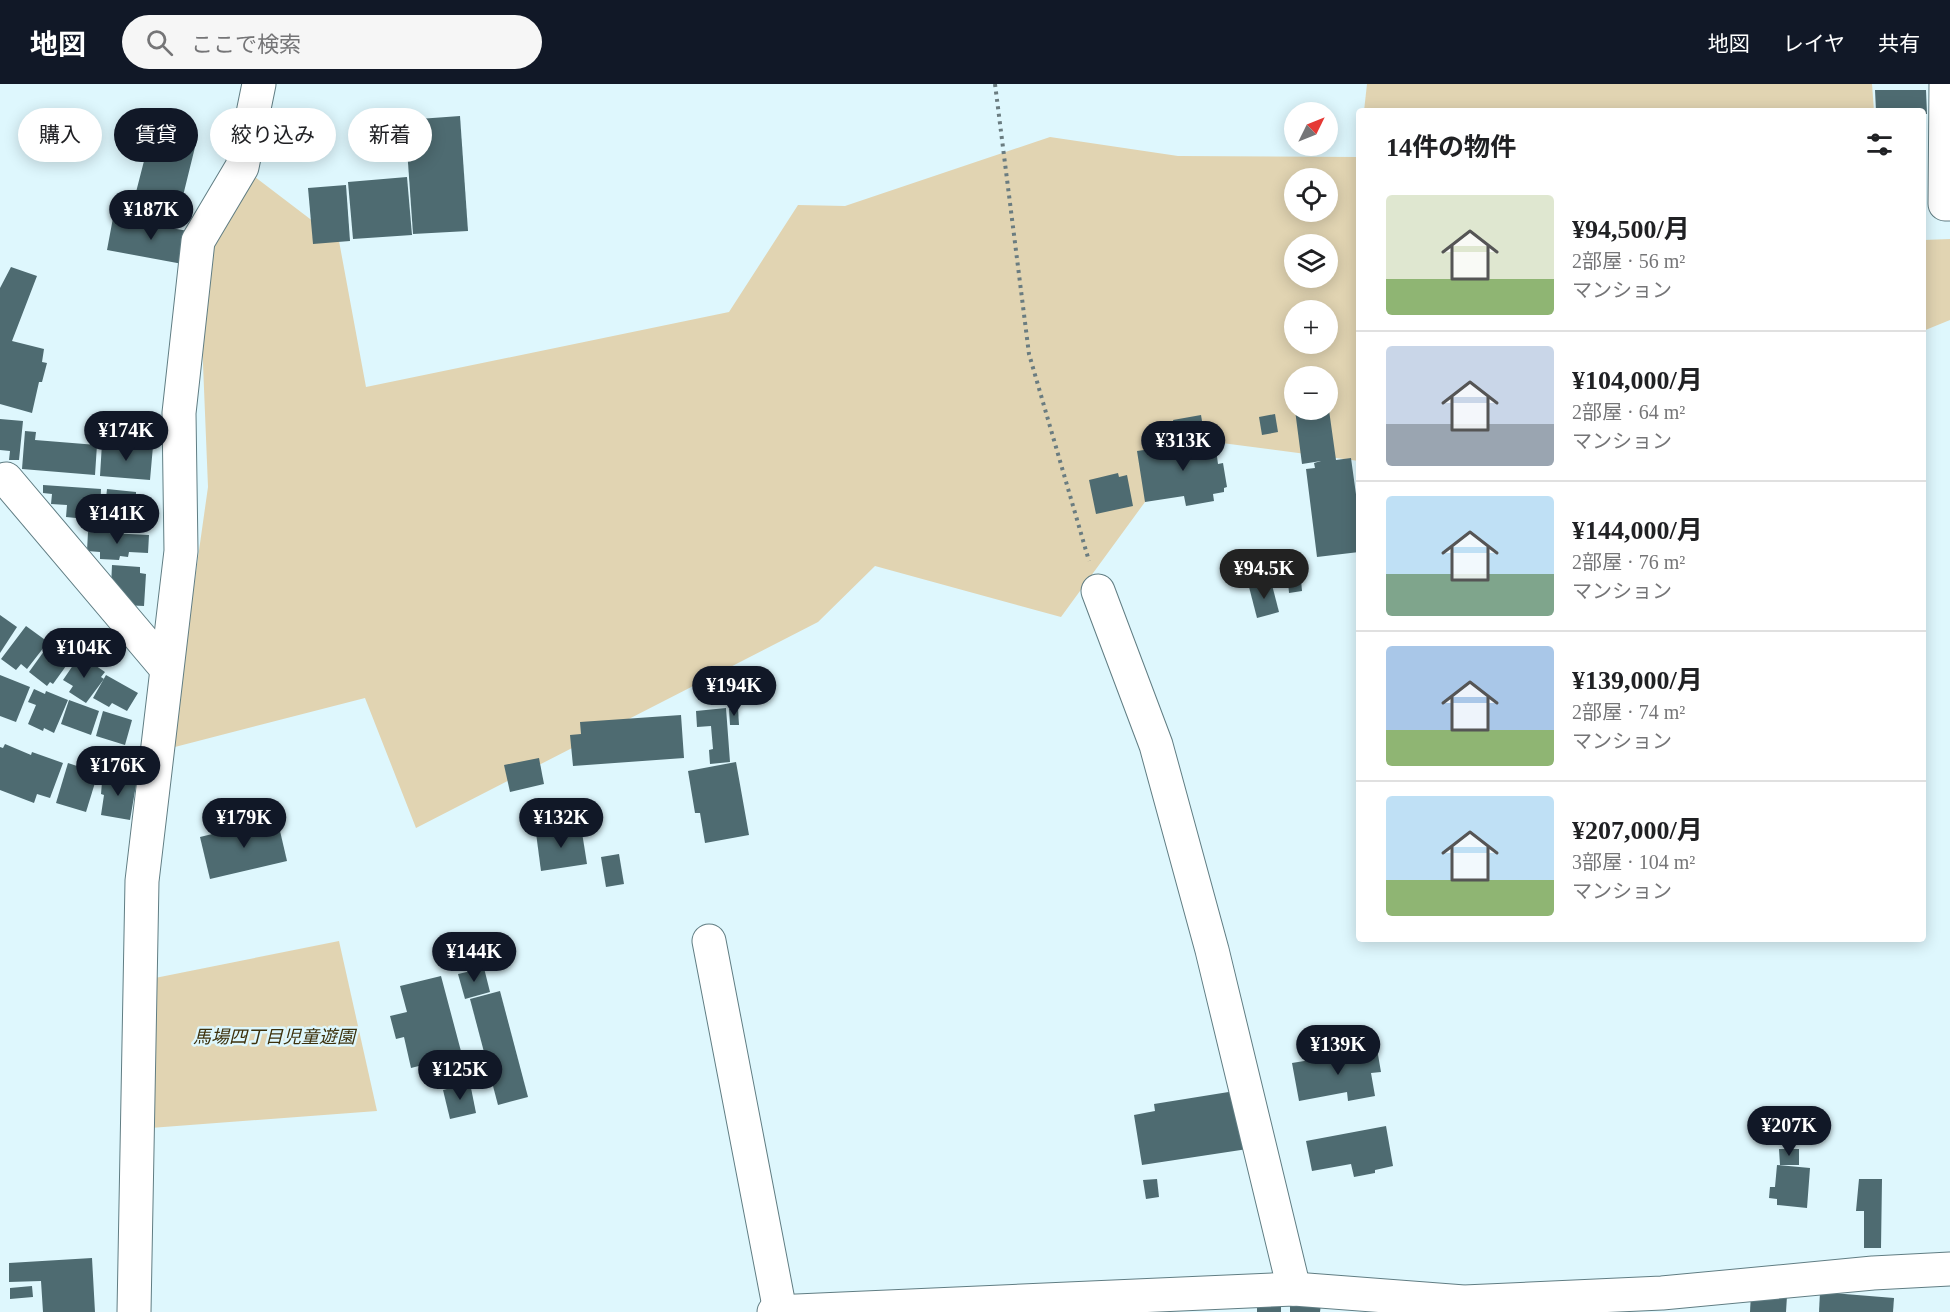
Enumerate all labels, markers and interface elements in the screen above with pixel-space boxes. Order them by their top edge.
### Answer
search box [122,15,542,69]
icon: search [143,26,176,59]
text: 地図 [30,29,86,60]
text: ここで検索 [191,32,301,57]
text: 地図 [1708,32,1750,56]
text: レイヤ [1783,32,1845,56]
text: 共有 [1878,32,1920,56]
north arrow [1284,102,1338,156]
map controls [1284,102,1338,420]
chip: 購入 [18,108,102,162]
chip: 賃貸 [114,108,198,162]
chip: 絞り込み [210,108,336,162]
chip: 新着 [348,108,432,162]
icon: filters [1863,128,1896,161]
text: 14件の物件 [1386,133,1516,162]
button: locate [1284,168,1338,222]
pin: ¥187K [109,190,193,241]
text: ¥187K [123,198,179,220]
text: ¥94,500/月 [1572,215,1690,244]
icon: home [1434,219,1506,291]
button: layers [1284,234,1338,288]
text: 2部屋 · 56 m² [1572,250,1685,272]
text: マンション [1572,279,1672,301]
button: + [1284,300,1338,354]
button: − [1284,366,1338,420]
text: ¥104,000/月 [1572,366,1703,395]
icon: home [1434,370,1506,442]
text: 2部屋 · 64 m² [1572,401,1685,423]
pin: ¥174K [84,411,168,462]
text: ¥174K [98,419,154,441]
pin: ¥313K [1141,421,1225,472]
text: ¥313K [1155,429,1211,451]
text: マンション [1572,430,1672,452]
pin: ¥141K [75,494,159,545]
text: ¥141K [89,502,145,524]
text: ¥144,000/月 [1572,516,1703,545]
icon: home [1434,520,1506,592]
pin: ¥94.5K [1215,549,1313,600]
text: 2部屋 · 76 m² [1572,551,1685,573]
text: ¥94.5K [1234,557,1294,579]
text: マンション [1572,580,1672,602]
pin: ¥104K [42,628,126,679]
text: ¥104K [56,636,112,658]
pin: ¥194K [692,666,776,717]
text: ¥139,000/月 [1572,666,1703,695]
icon: home [1434,670,1506,742]
text: ¥194K [706,674,762,696]
text: 2部屋 · 74 m² [1572,701,1685,723]
text: マンション [1572,730,1672,752]
pin: ¥176K [76,746,160,797]
text: ¥176K [90,754,146,776]
pin: ¥179K [202,798,286,849]
pin: ¥132K [519,798,603,849]
text: ¥179K [216,806,272,828]
text: ¥132K [533,806,589,828]
text: ¥207,000/月 [1572,816,1703,845]
icon: home [1434,820,1506,892]
text: 3部屋 · 104 m² [1572,851,1695,873]
text: マンション [1572,880,1672,902]
pin: ¥144K [432,932,516,983]
text: ¥144K [446,940,502,962]
pin: ¥139K [1296,1025,1380,1076]
park label: 馬場四丁目児童遊園 [193,1027,358,1047]
text: ¥139K [1310,1033,1366,1055]
pin: ¥125K [418,1050,502,1101]
text: ¥125K [432,1058,488,1080]
pin: ¥207K [1747,1106,1831,1157]
text: ¥207K [1761,1114,1817,1136]

